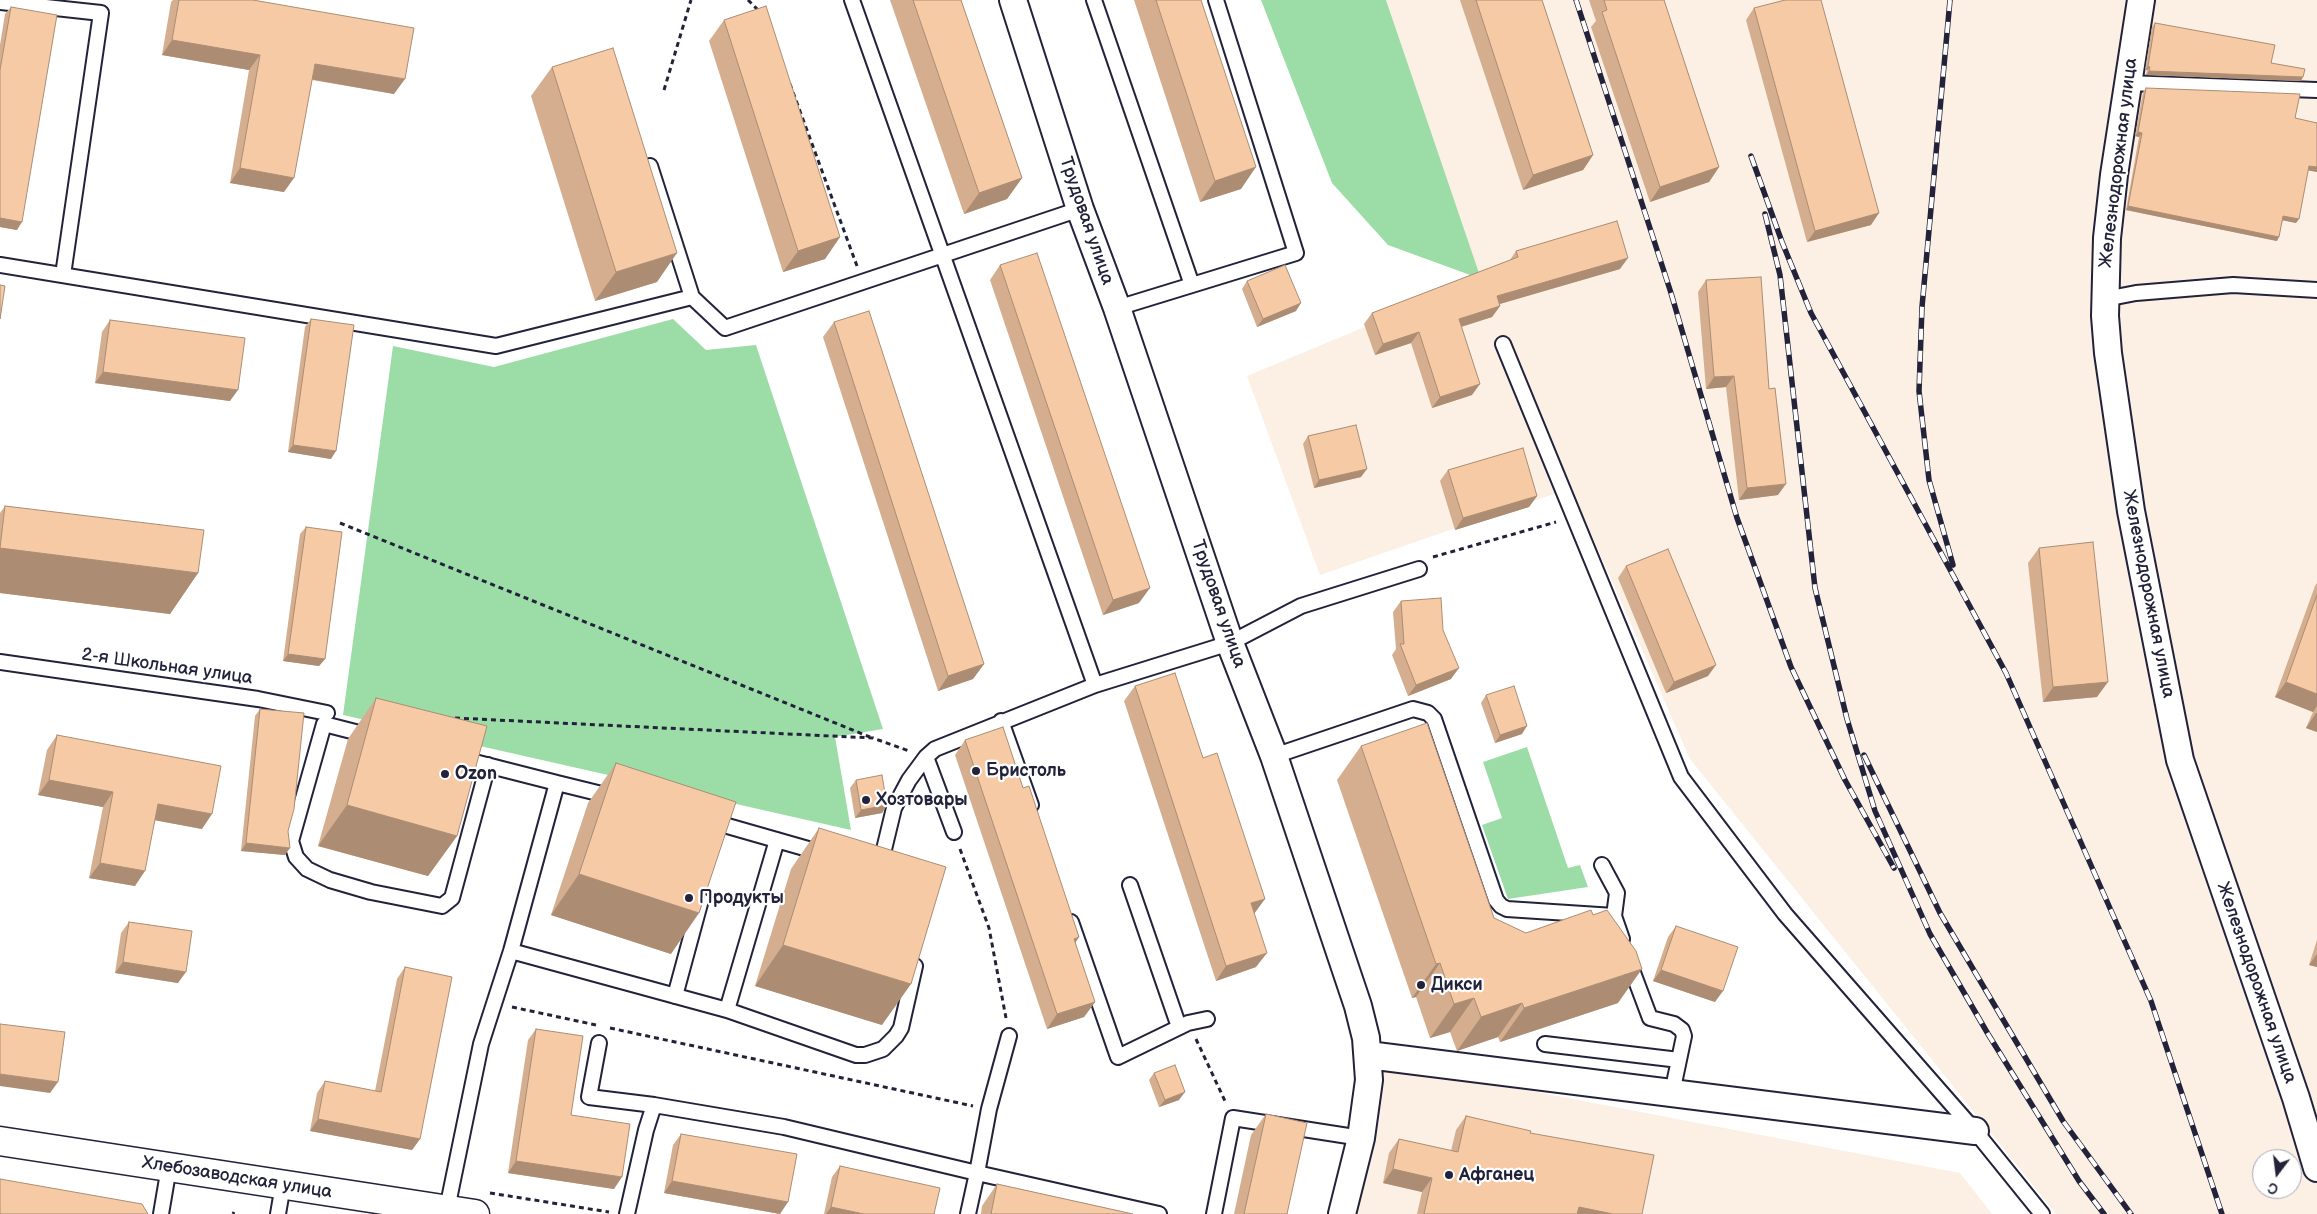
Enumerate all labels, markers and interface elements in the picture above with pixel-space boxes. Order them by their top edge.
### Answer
street label: Железнодорожная улица [2095,57,2143,269]
street label: Трудовая улица [1054,154,1118,288]
street label: Железнодорожная улица [2117,488,2179,700]
street label: Трудовая улица [1186,537,1250,671]
street label: 2-я Школьная улица [80,644,254,690]
place label: Бристоль [986,760,1066,782]
place label: Ozon [455,763,497,785]
marker: Бристоль [970,765,982,777]
marker: Ozon [439,768,451,780]
place label: Хозтовары [876,789,968,811]
marker: Хозтовары [860,794,872,806]
street label: Железнодорожная улица [2211,880,2301,1086]
place label: Продукты [699,887,784,909]
marker: Продукты [683,892,695,904]
place label: Дикси [1431,974,1483,996]
marker: Дикси [1415,979,1427,991]
north arrow [2252,1149,2302,1199]
street label: Хлебозаводская улица [140,1152,334,1204]
place label: Афганец [1459,1164,1534,1186]
marker: Афганец [1443,1169,1455,1181]
text: С [2266,1179,2280,1197]

